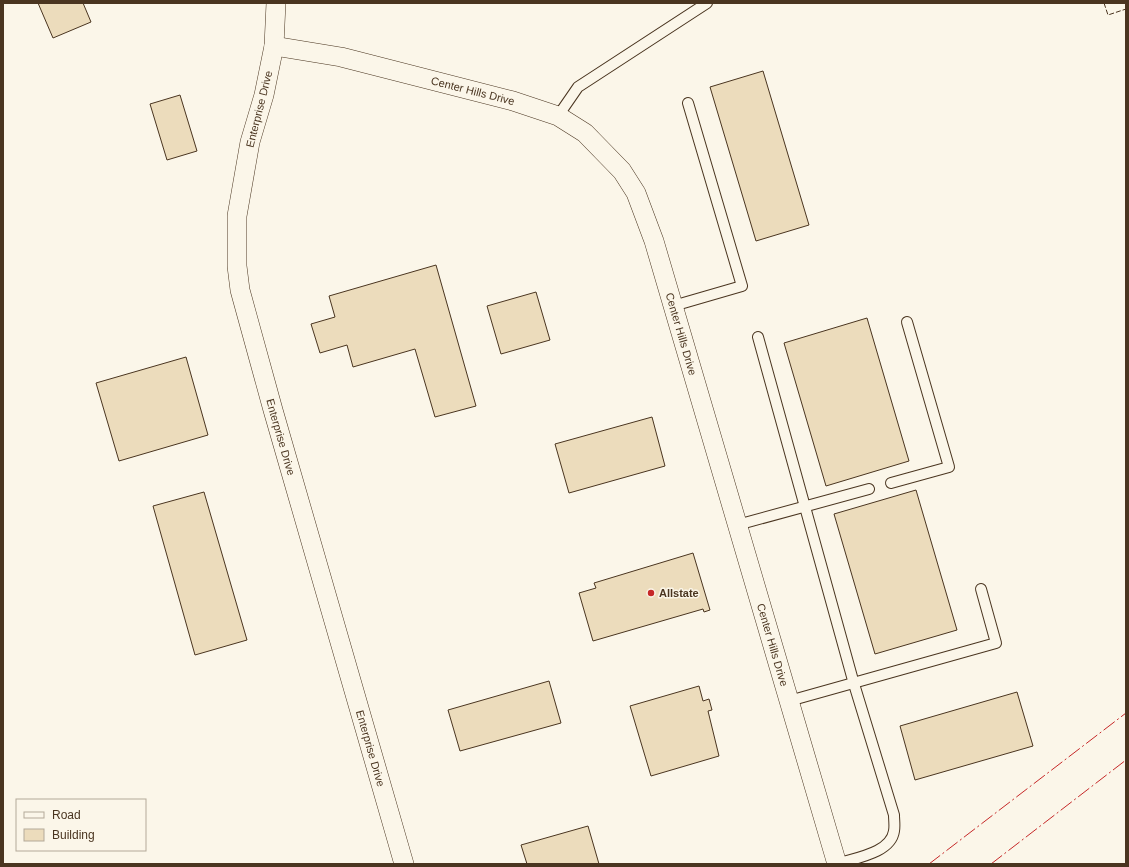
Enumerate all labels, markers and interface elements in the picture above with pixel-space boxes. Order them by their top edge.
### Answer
street label: Enterprise Drive [244,69,274,149]
street label: Center Hills Drive [430,74,516,107]
street label: Center Hills Drive [663,291,699,377]
street label: Enterprise Drive [264,397,298,477]
place label: Allstate [659,587,699,599]
marker: Allstate [646,588,656,598]
street label: Center Hills Drive [755,602,790,688]
street label: Enterprise Drive [354,709,387,788]
legend [16,799,146,851]
text: Road [52,808,81,822]
text: Building [52,828,95,842]

